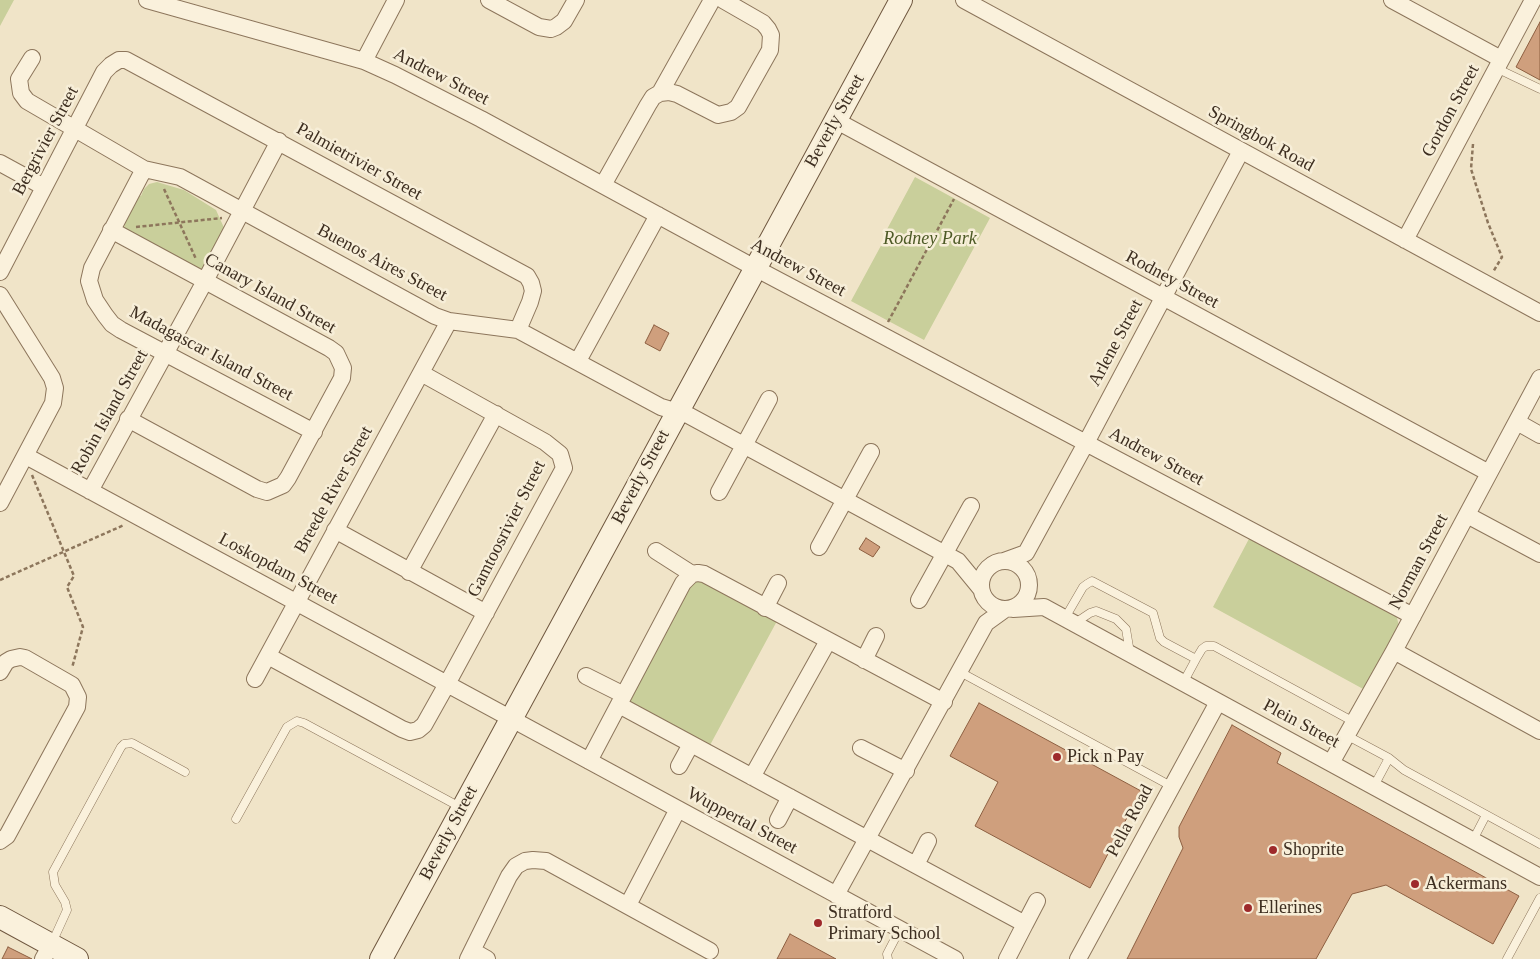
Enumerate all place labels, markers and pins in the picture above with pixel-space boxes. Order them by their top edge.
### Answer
place label: Pick n Pay [1067,746,1144,768]
marker: Pick n Pay [1051,751,1063,763]
place label: Shoprite [1283,839,1344,861]
marker: Shoprite [1267,844,1279,856]
place label: Ackermans [1425,873,1507,895]
marker: Ackermans [1409,878,1421,890]
place label: Ellerines [1258,897,1322,919]
place label: Stratford Primary School [828,902,940,944]
marker: Ellerines [1242,902,1254,914]
marker: Stratford Primary School [812,917,824,929]

